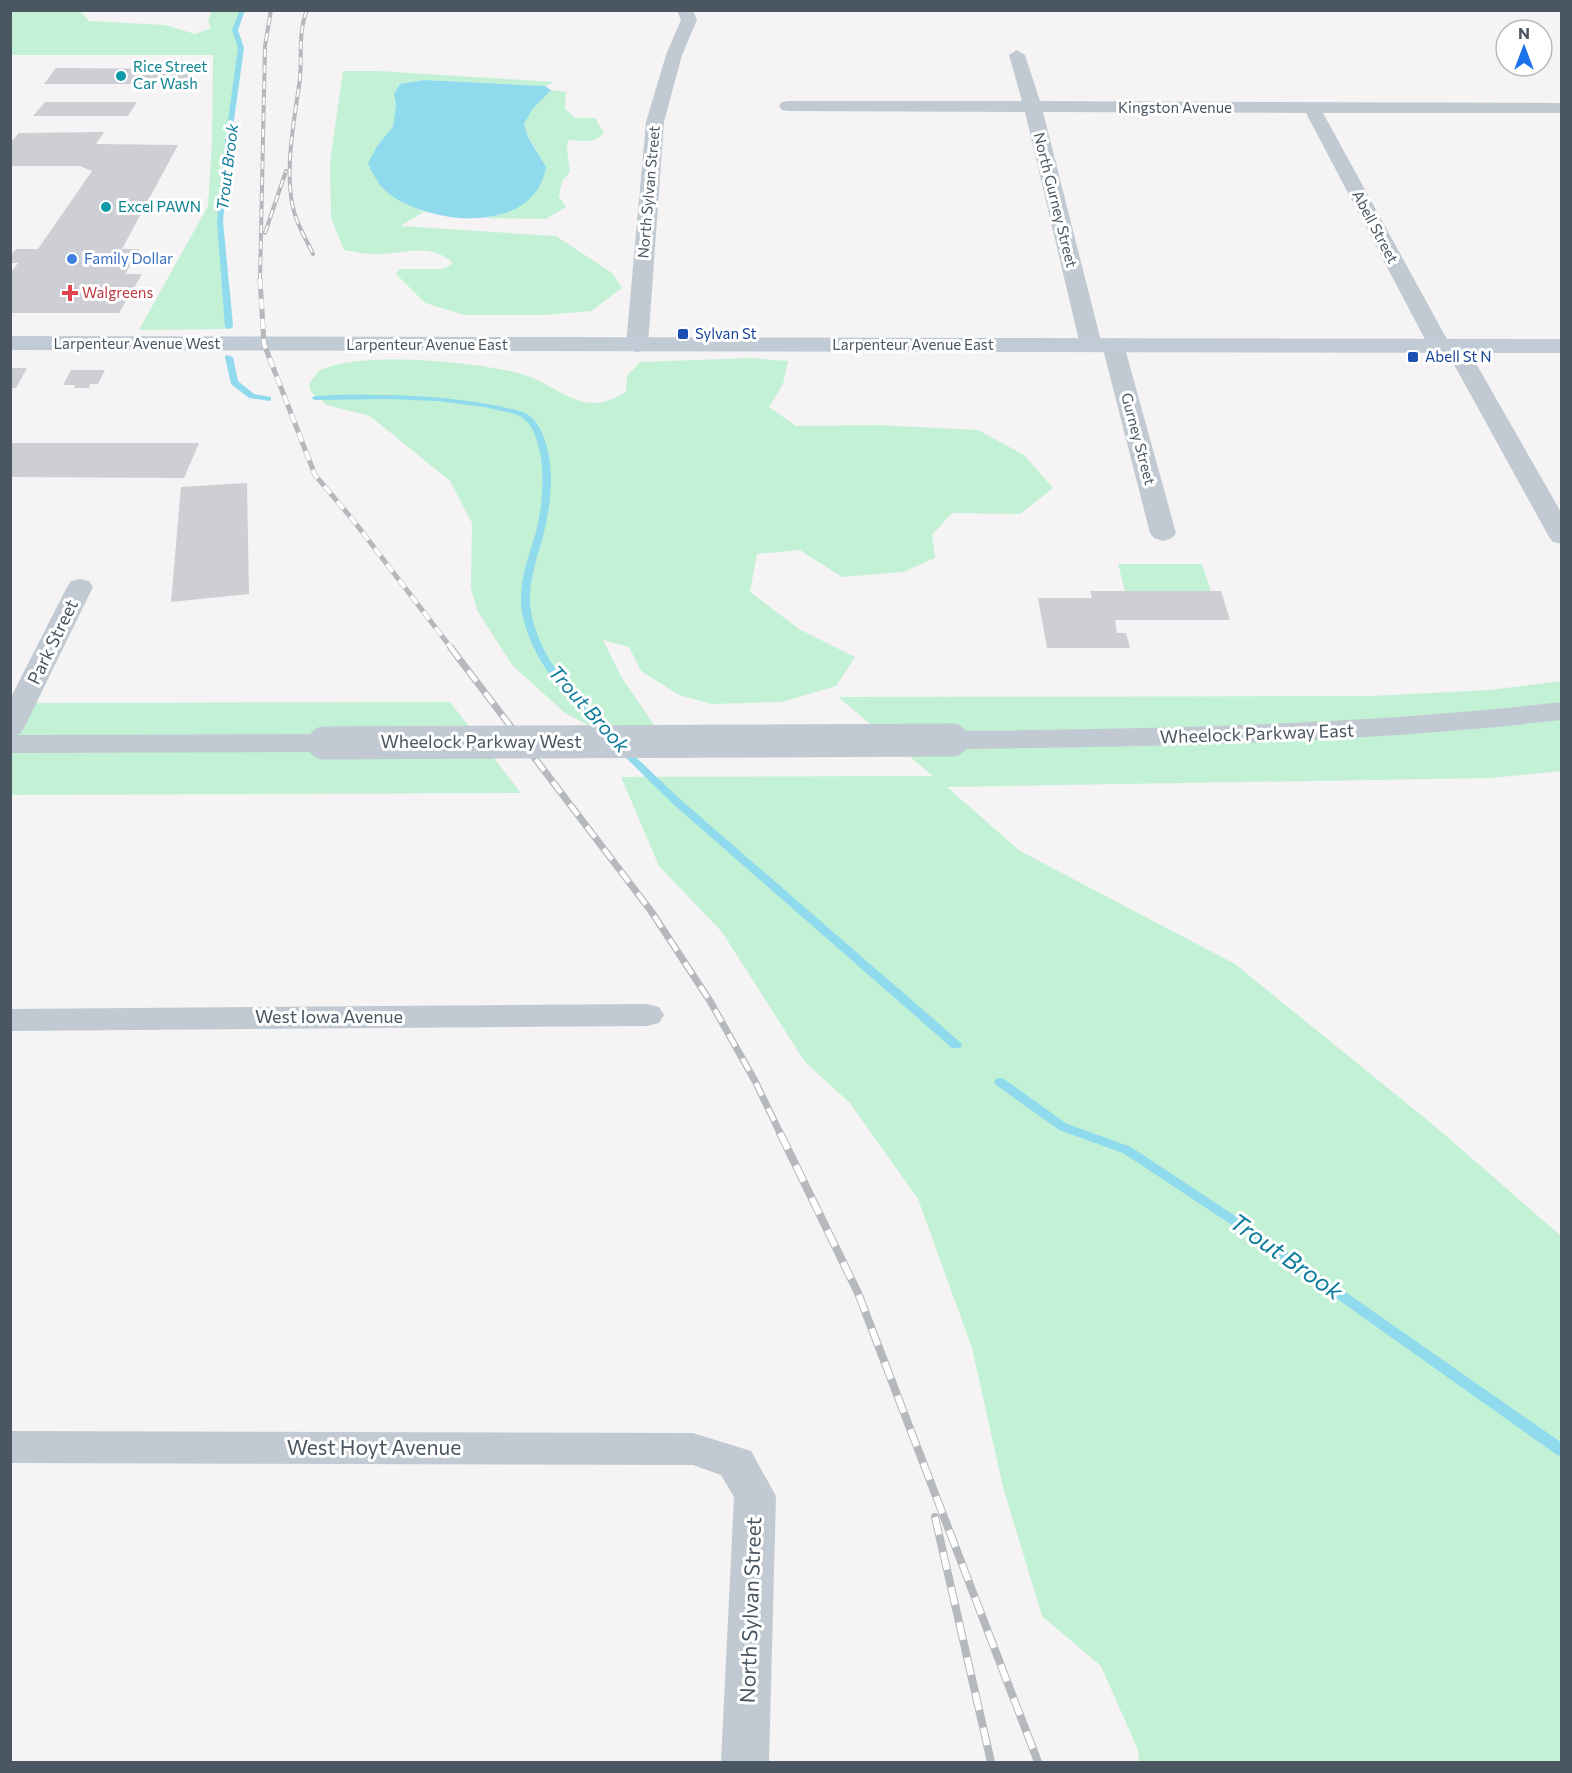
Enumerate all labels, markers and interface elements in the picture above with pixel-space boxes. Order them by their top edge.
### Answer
north arrow [1494,18,1554,78]
text: N [1518,23,1530,42]
place label: Rice Street Car Wash [133,57,208,92]
marker: Rice Street Car Wash [114,69,128,83]
street label: Kingston Avenue [1118,98,1232,116]
water label: Trout Brook [212,122,241,211]
street label: North Sylvan Street [633,125,663,259]
street label: North Gurney Street [1030,130,1081,269]
street label: Abell Street [1349,187,1403,266]
place label: Excel PAWN [118,197,201,215]
marker: Excel PAWN [99,200,113,214]
place label: Family Dollar [84,249,173,267]
marker: Family Dollar [65,252,79,266]
place label: Walgreens [82,283,153,301]
marker: Walgreens [63,286,77,300]
place label: Sylvan St [695,324,757,342]
marker: Sylvan St [676,327,690,341]
street label: Larpenteur Avenue West [54,334,220,352]
street label: Larpenteur Avenue East [346,335,508,353]
street label: Larpenteur Avenue East [832,335,994,353]
place label: Abell St N [1425,347,1492,365]
marker: Abell St N [1406,350,1420,364]
street label: Gurney Street [1118,391,1160,487]
street label: Park Street [22,595,82,688]
water label: Trout Brook [544,660,636,758]
street label: Wheelock Parkway East [1159,719,1355,747]
street label: Wheelock Parkway West [380,730,582,752]
street label: West Iowa Avenue [255,1005,403,1027]
water label: Trout Brook [1225,1206,1350,1306]
street label: West Hoyt Avenue [287,1434,461,1459]
street label: North Sylvan Street [734,1516,765,1704]

